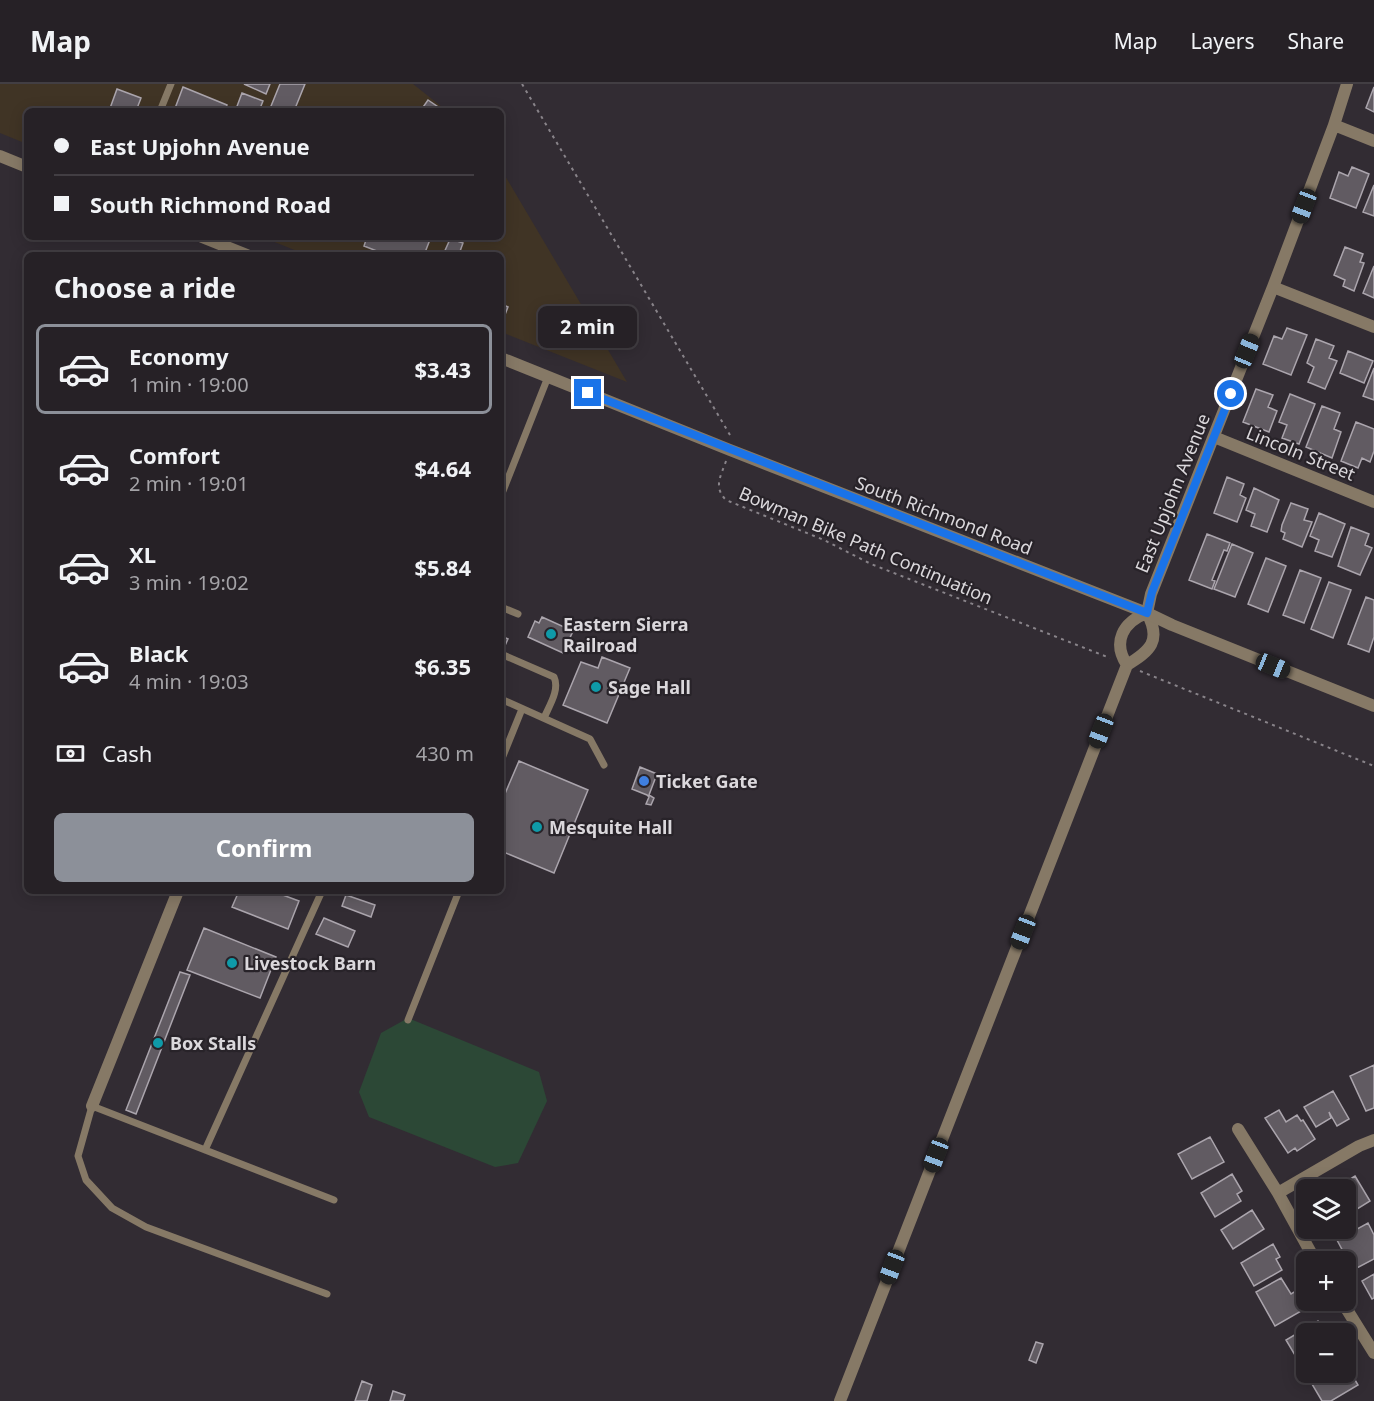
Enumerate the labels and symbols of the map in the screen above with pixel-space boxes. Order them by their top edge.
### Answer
car [1289,186,1319,226]
callout: 2 min [538,306,638,348]
car [1232,331,1262,371]
route end [574,379,601,406]
route start [1217,380,1244,407]
street label: East Upjohn Avenue [1129,410,1215,576]
street label: Lincoln Street [1243,420,1359,486]
street label: South Richmond Road [852,470,1036,560]
street label: Bowman Bike Path Continuation [736,481,996,609]
place label: Eastern Sierra Railroad [563,612,688,657]
marker: Eastern Sierra Railroad [544,627,558,641]
car [1253,651,1293,681]
place label: Sage Hall [608,675,691,699]
marker: Sage Hall [589,680,603,694]
car [1086,711,1116,751]
place label: Ticket Gate [656,769,758,793]
marker: Ticket Gate [637,774,651,788]
place label: Mesquite Hall [549,815,673,839]
marker: Mesquite Hall [530,820,544,834]
car [1008,912,1038,952]
place label: Livestock Barn [244,951,376,975]
marker: Livestock Barn [225,956,239,970]
place label: Box Stalls [170,1031,256,1055]
marker: Box Stalls [151,1036,165,1050]
car [921,1135,951,1175]
car [877,1247,907,1287]

